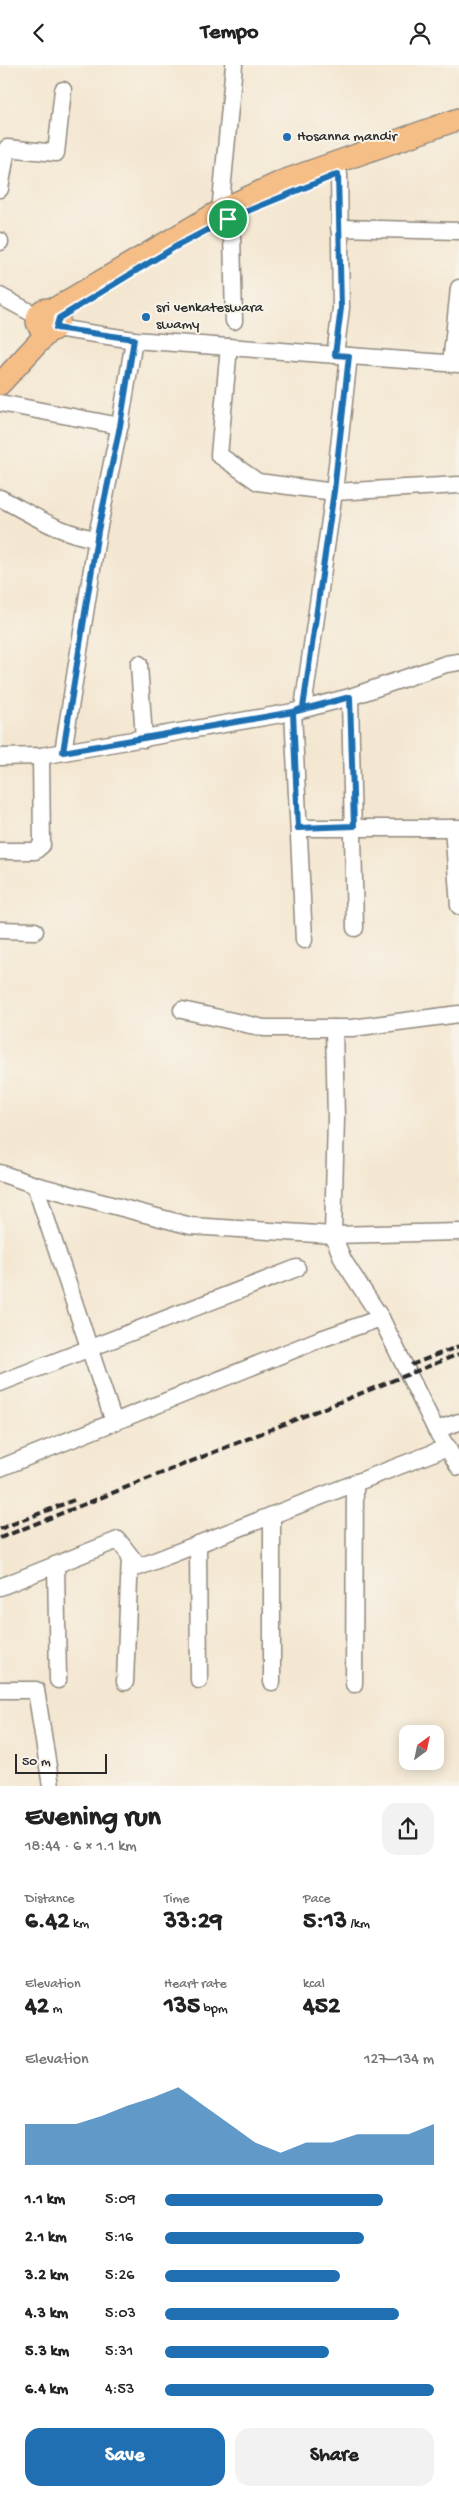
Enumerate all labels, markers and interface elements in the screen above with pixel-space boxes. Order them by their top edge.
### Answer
icon: back [25,19,53,47]
icon: person [406,19,434,47]
text: Tempo [201,20,258,46]
place label: Hosanna mandir [297,128,398,146]
marker: Hosanna mandir [281,131,293,143]
pin [207,198,249,240]
icon: arrive [214,205,242,233]
place label: sri venkateswara swamy [156,299,264,334]
marker: sri venkateswara swamy [140,311,152,323]
north arrow [399,1725,444,1770]
map controls [399,1725,444,1770]
scale bar [15,1751,108,1774]
text: 50 m [22,1754,51,1771]
text: Evening run [25,1802,161,1835]
button: share [382,1803,434,1855]
text: 18:44 · 6 × 1.1 km [25,1838,137,1857]
text: Distance [25,1891,74,1908]
text: Time [164,1891,190,1908]
text: Pace [303,1891,330,1908]
text: 6.42 [25,1908,70,1937]
text: 33:29 [164,1908,223,1937]
text: 5:13 [303,1908,347,1937]
text: km [70,1916,89,1933]
text: /km [347,1916,370,1933]
text: Elevation [25,1976,81,1993]
text: Heart rate [164,1976,227,1993]
text: kcal [303,1976,325,1993]
text: 42 [25,1993,49,2022]
text: 135 [164,1993,200,2022]
text: 452 [303,1993,340,2022]
text: m [49,2001,62,2018]
text: bpm [200,2001,228,2018]
text: Elevation [25,2051,89,2070]
text: 127–134 m [364,2051,434,2070]
text: 1.1 km [25,2191,65,2210]
text: 5:09 [105,2191,136,2210]
text: 2.1 km [25,2229,67,2248]
text: 5:16 [105,2229,133,2248]
text: 3.2 km [25,2267,68,2286]
text: 5:26 [105,2267,134,2286]
text: 4.3 km [25,2305,68,2324]
text: 5:03 [105,2305,136,2324]
text: 5.3 km [25,2343,69,2362]
text: 5:31 [105,2343,133,2362]
text: 6.4 km [25,2381,68,2400]
text: 4:53 [105,2381,134,2400]
button: Save [25,2428,225,2486]
button: Share [235,2428,434,2486]

